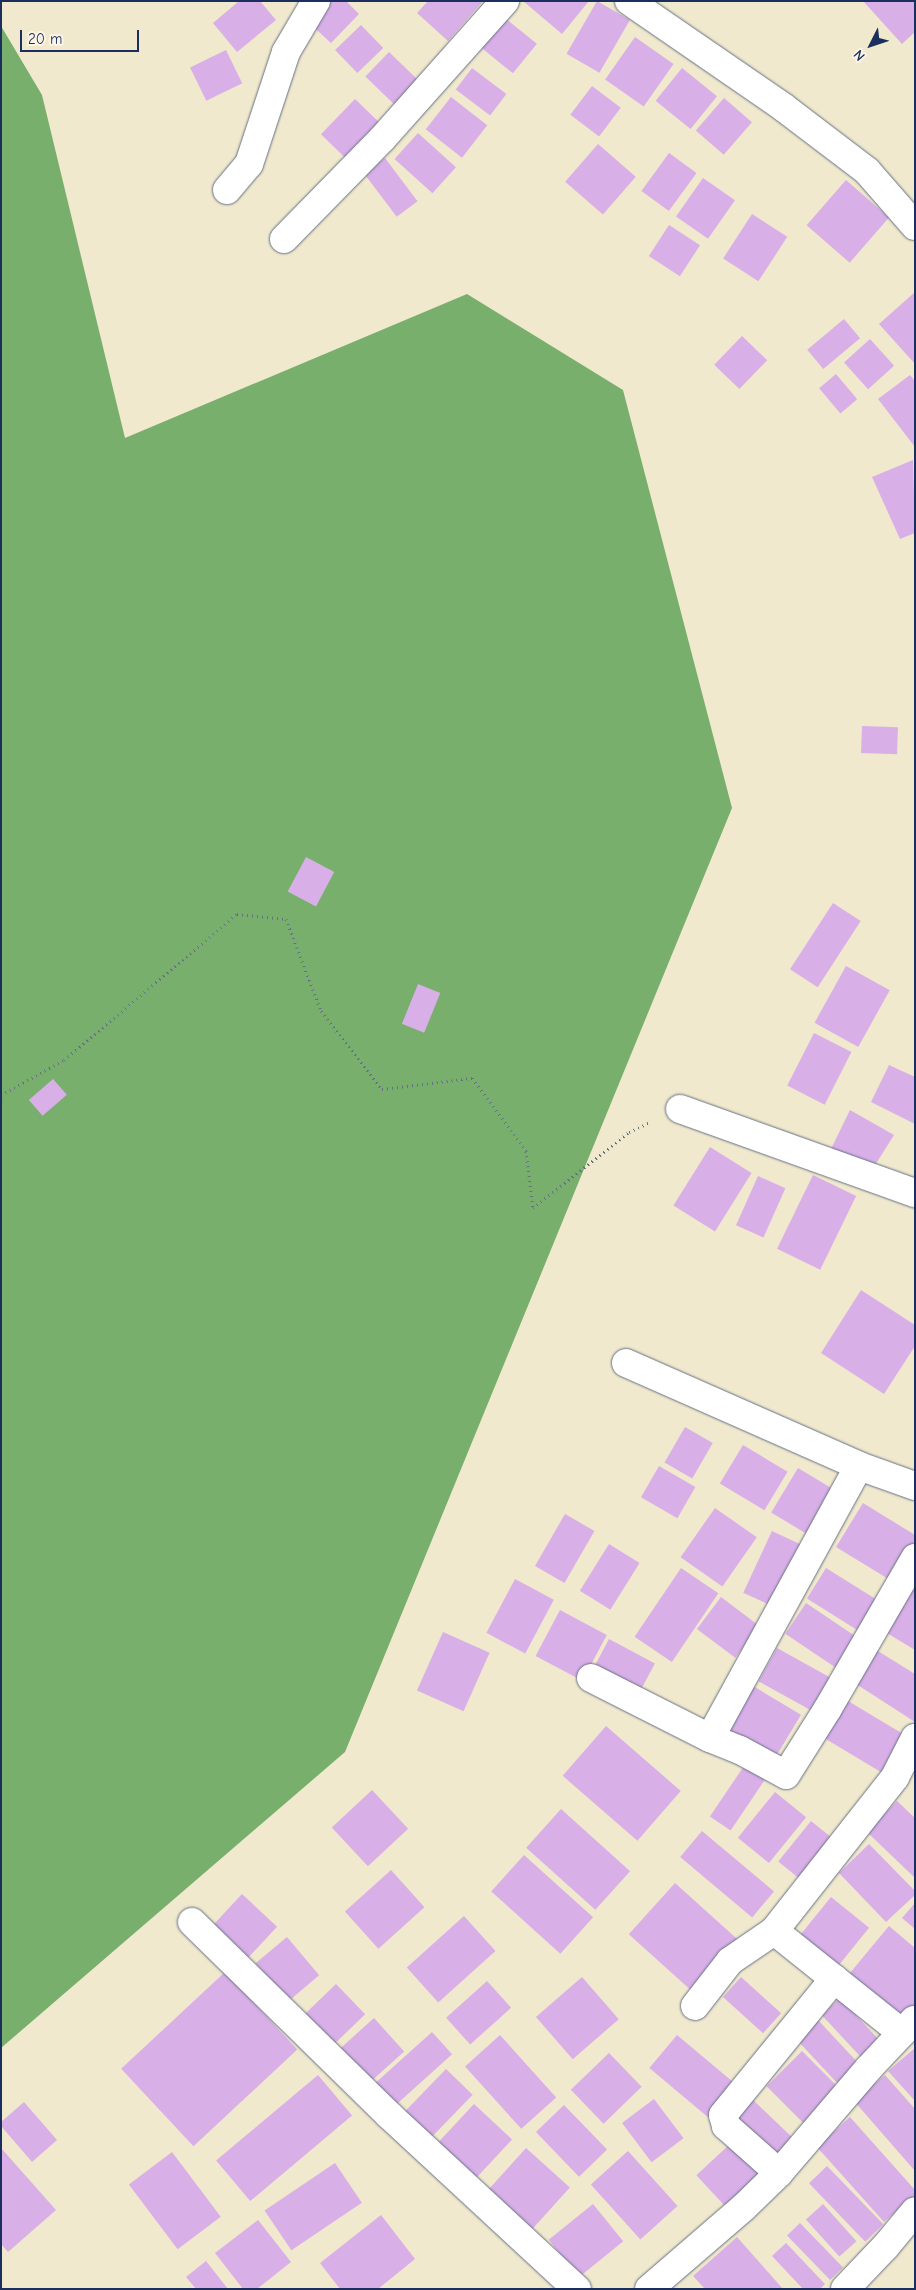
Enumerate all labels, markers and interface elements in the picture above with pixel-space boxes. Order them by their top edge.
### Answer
scale bar [22,20,141,52]
north arrow [846,20,896,70]
text: 20 m [28,30,62,48]
text: N [850,46,869,64]

